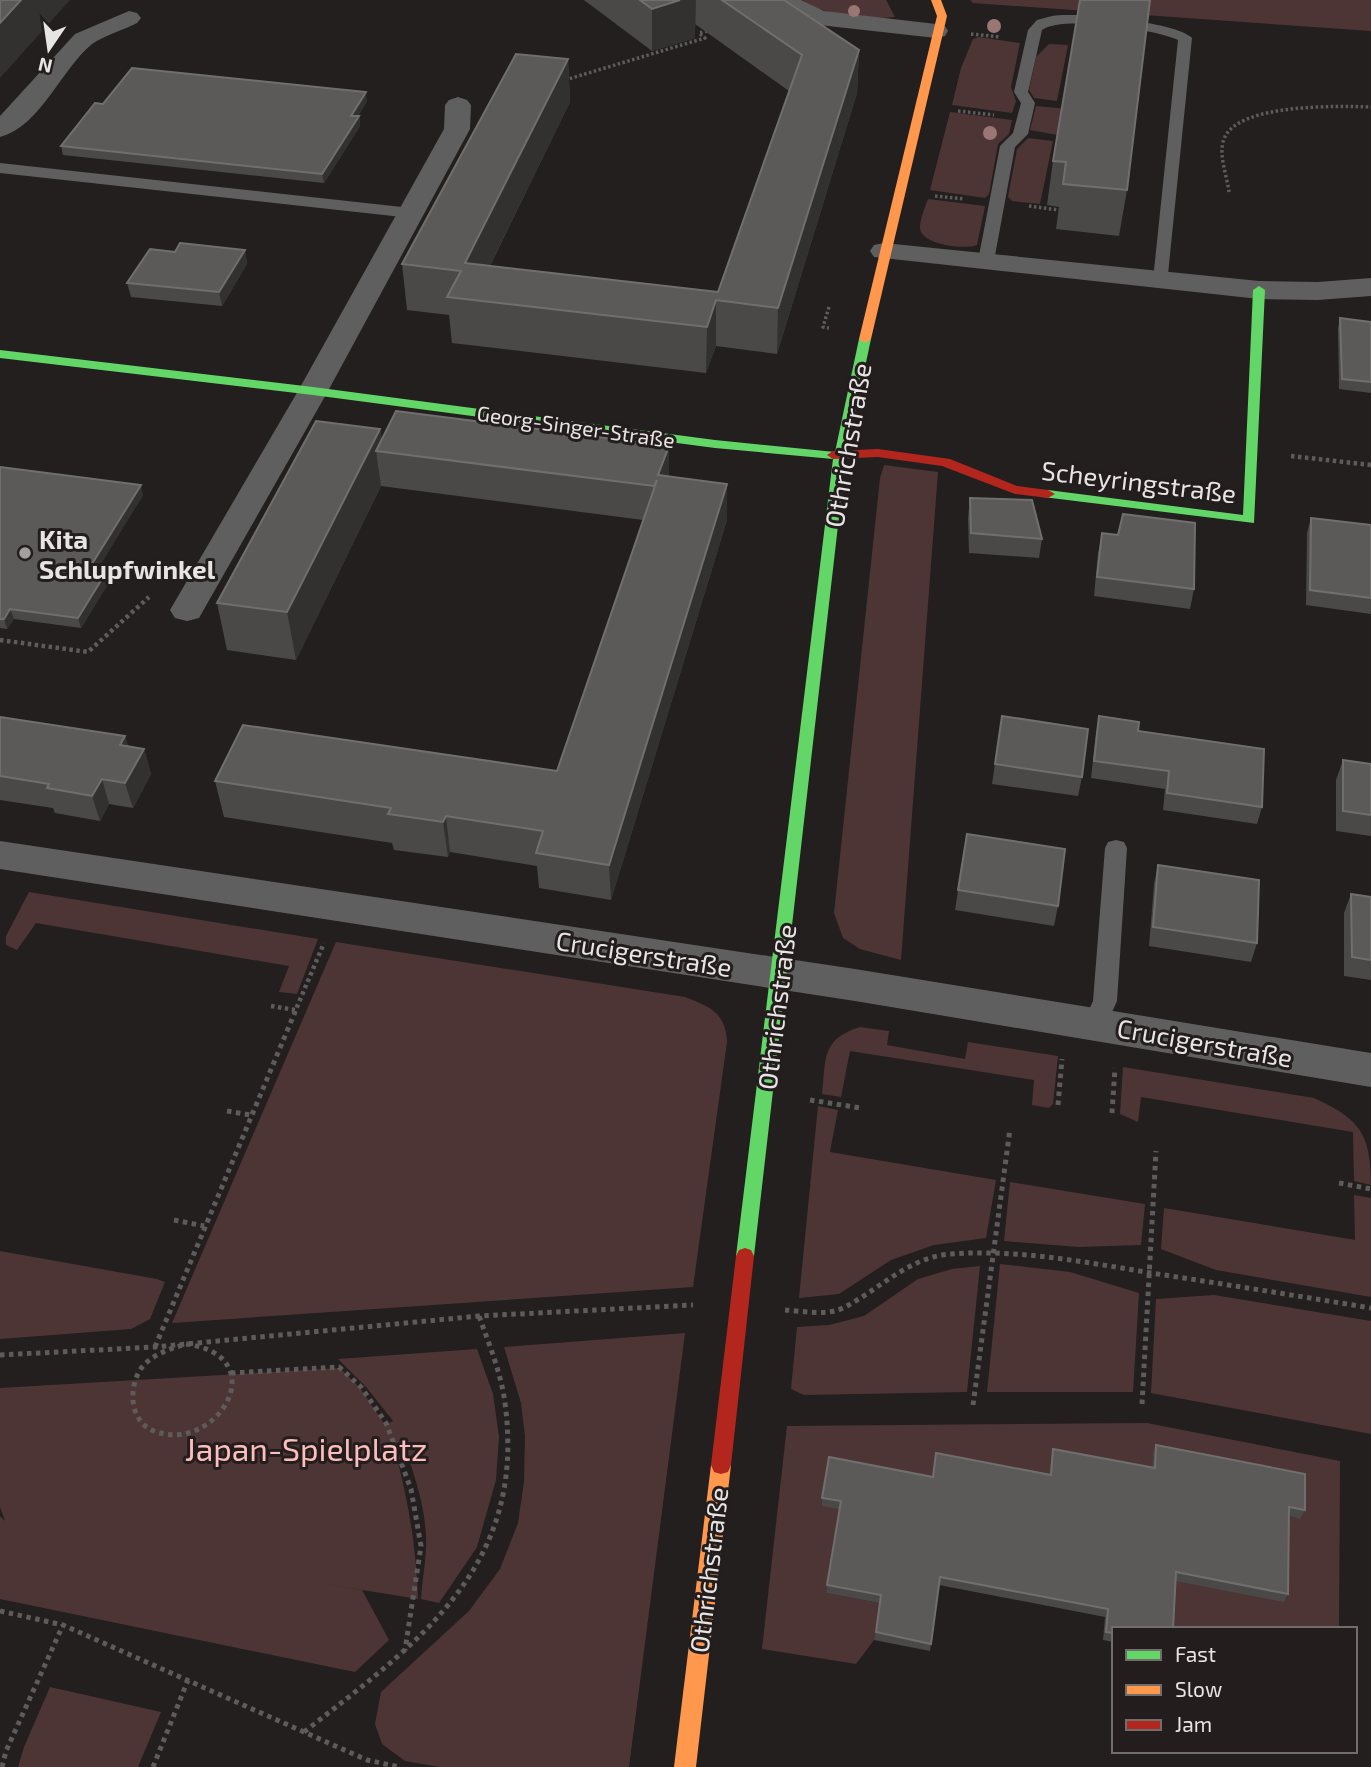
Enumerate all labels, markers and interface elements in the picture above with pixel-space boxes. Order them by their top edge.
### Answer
north arrow [14,14,84,84]
text: N [36,53,54,79]
street label: Othrichstraße [817,360,877,530]
street label: Georg-Singer-Straße [476,400,676,452]
street label: Scheyringstraße [1040,454,1238,508]
place label: Kita Schlupfwinkel [39,523,216,584]
marker: Kita Schlupfwinkel [17,545,33,561]
street label: Othrichstraße [750,923,802,1091]
street label: Crucigerstraße [554,924,734,982]
street label: Crucigerstraße [1115,1011,1295,1073]
park label: Japan-Spielplatz [185,1429,427,1467]
street label: Othrichstraße [682,1486,734,1654]
legend [1112,1627,1357,1753]
text: Fast [1175,1641,1216,1666]
text: Slow [1175,1676,1222,1701]
text: Jam [1175,1711,1212,1736]

